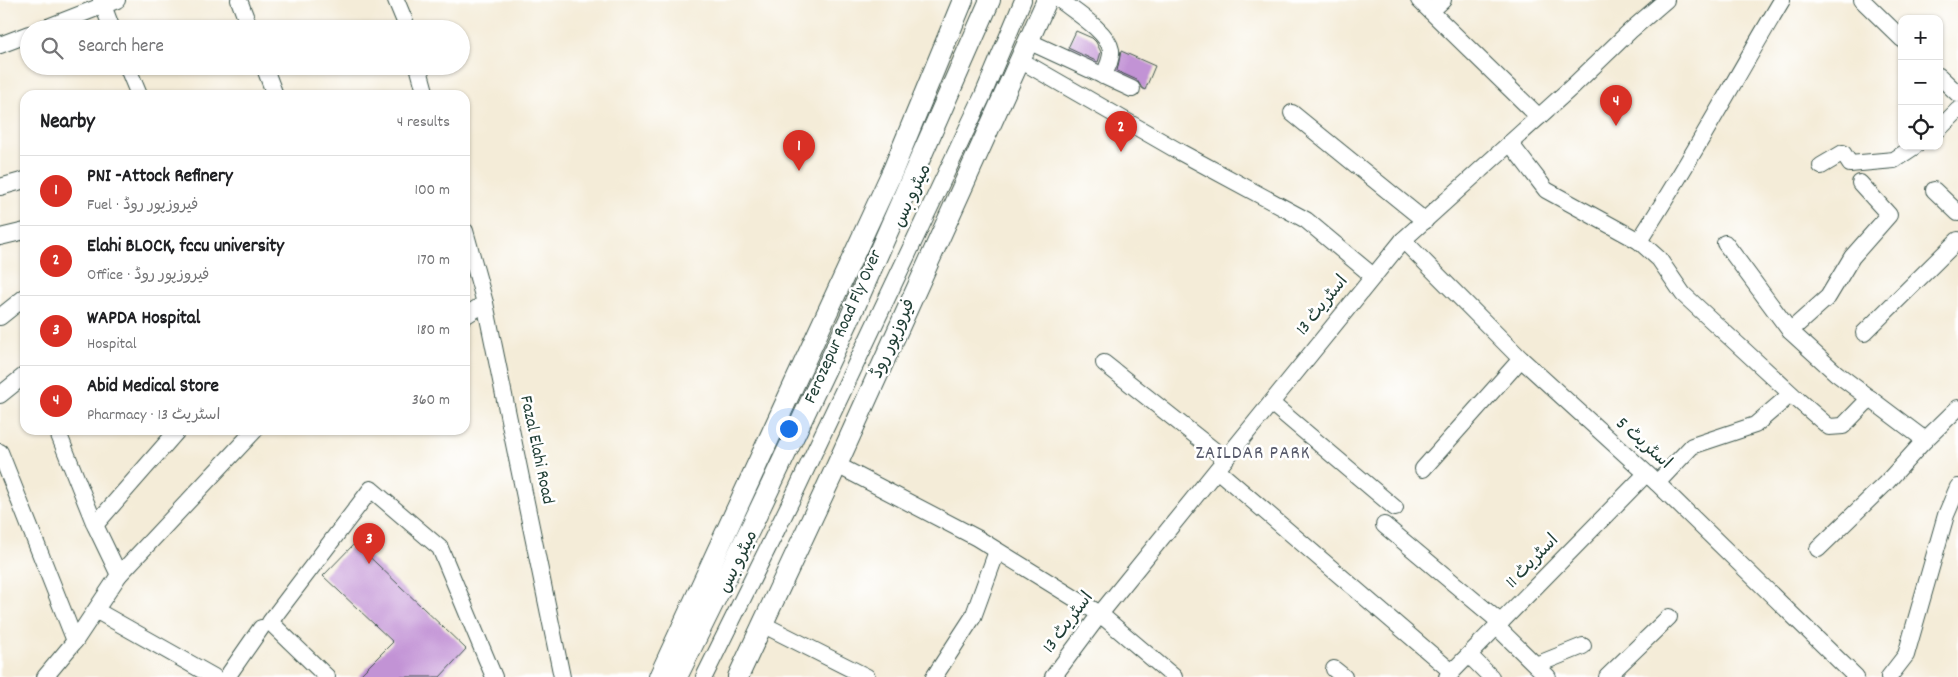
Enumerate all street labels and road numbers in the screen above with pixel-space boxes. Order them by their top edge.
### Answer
street label: میٹرو بس [887,160,939,232]
street label: Ferozepur Road Fly Over [799,246,889,408]
street label: اسٹریٹ 13 [1291,271,1355,341]
street label: فیروزپور روڈ [865,295,923,383]
street label: Fazal Elahi Road [512,393,560,507]
street label: اسٹریٹ 5 [1610,412,1676,476]
street label: میٹرو بس [713,526,765,598]
street label: اسٹریٹ 11 [1501,529,1565,595]
street label: اسٹریٹ 13 [1038,587,1100,659]

